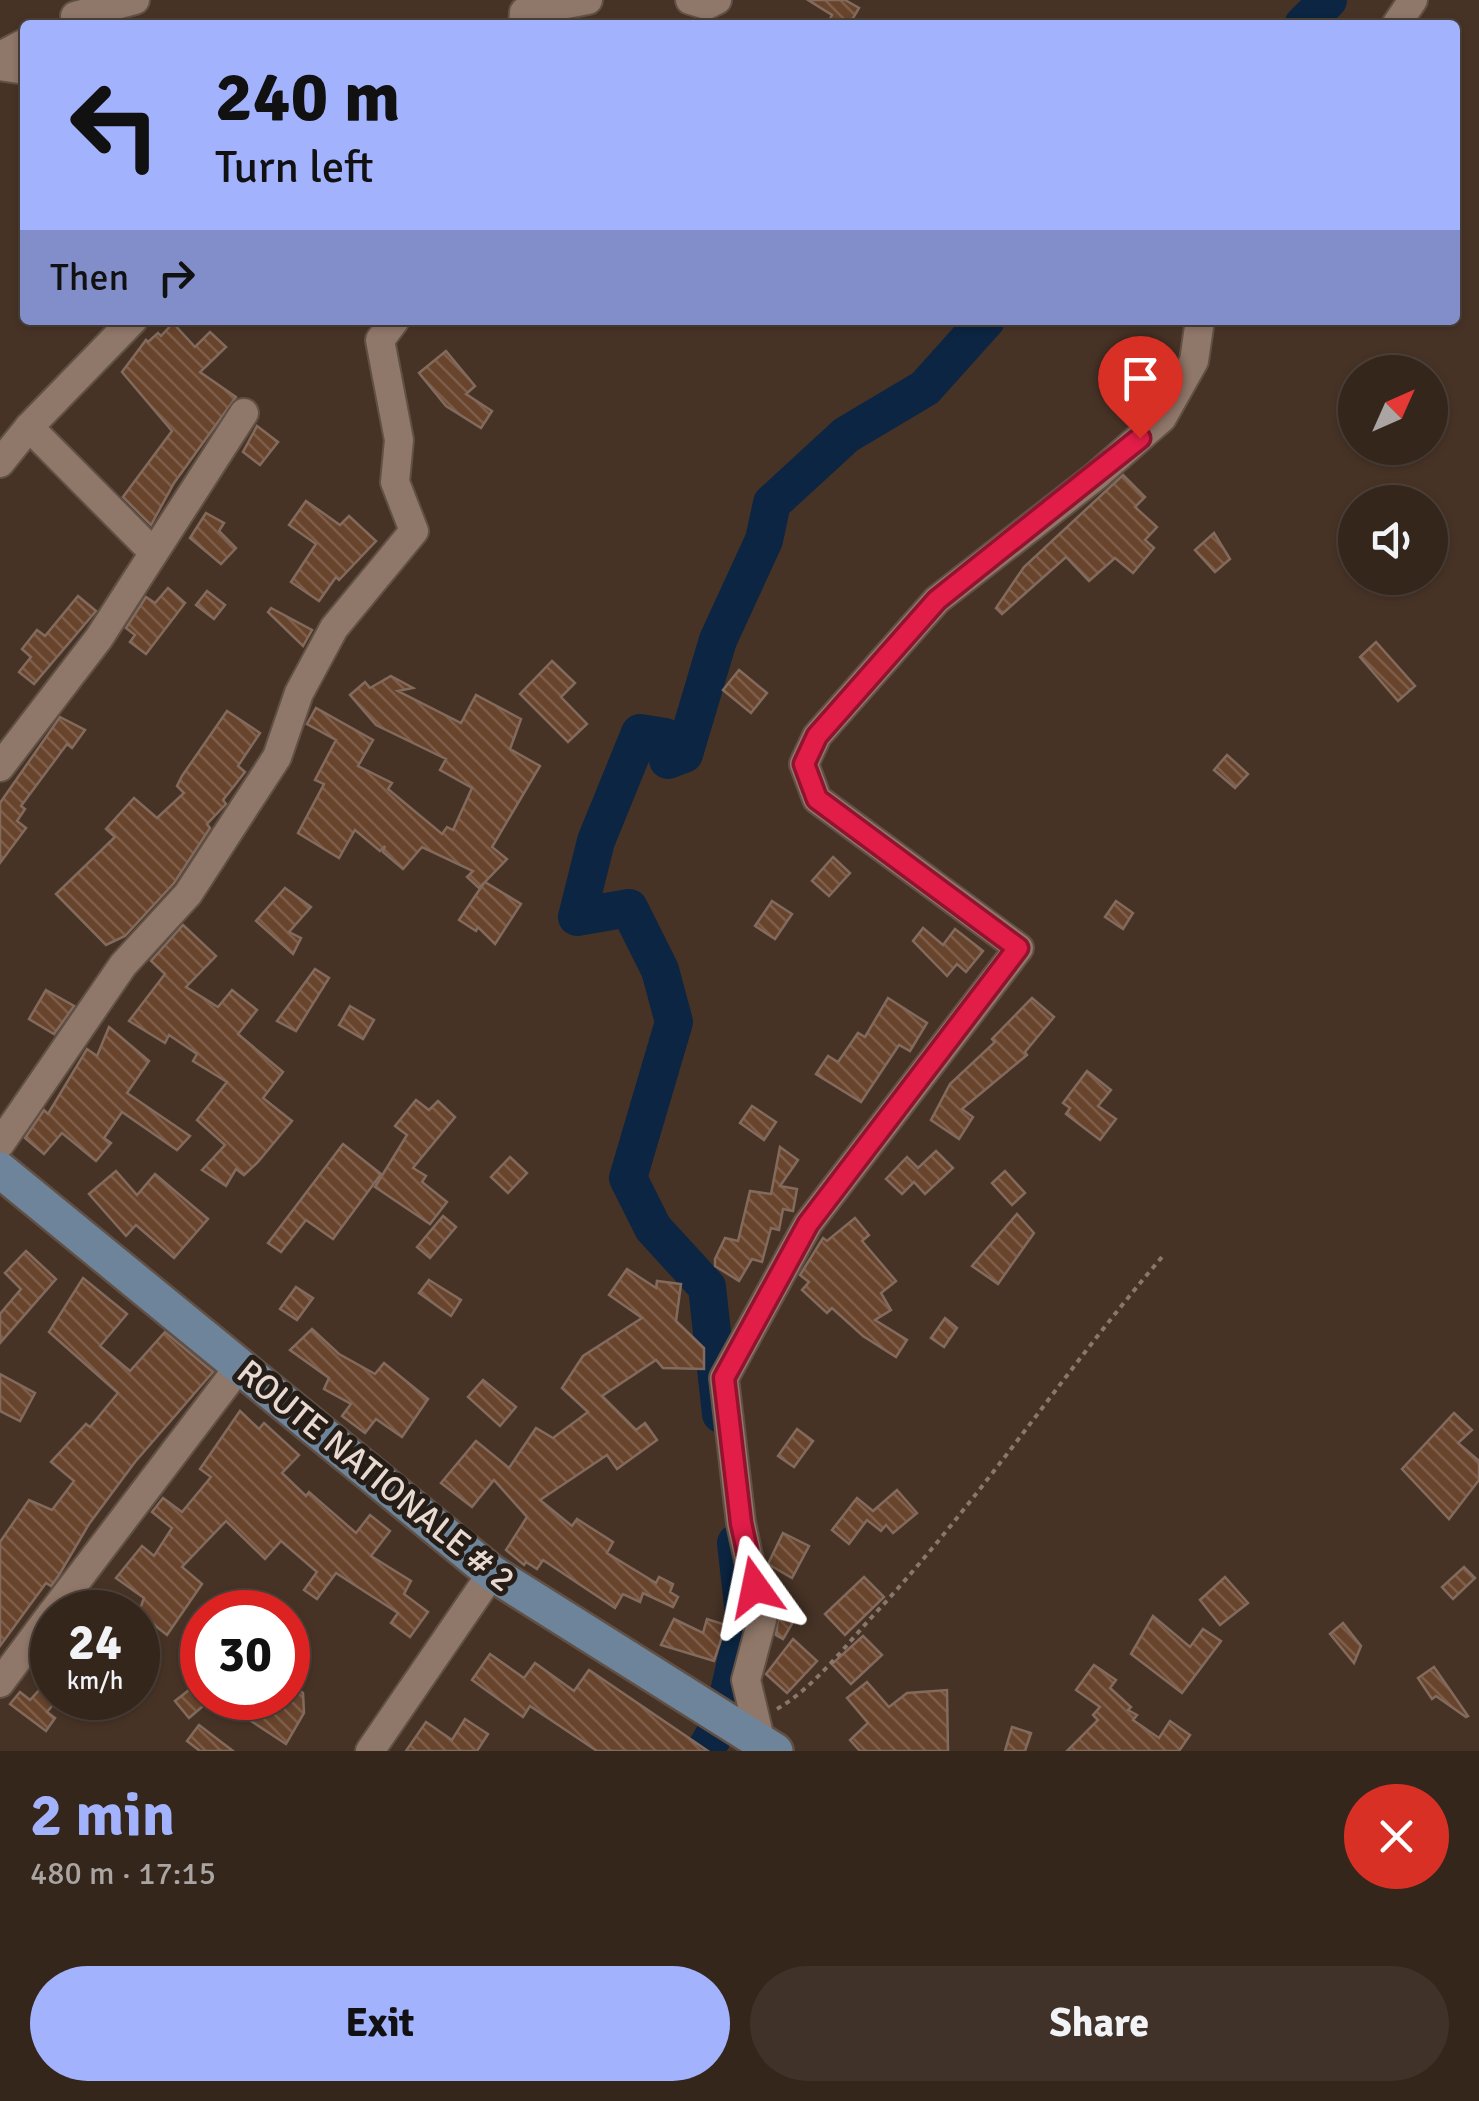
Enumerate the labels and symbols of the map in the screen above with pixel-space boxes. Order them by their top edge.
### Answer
pin [1098,336,1183,439]
north arrow [1338,355,1448,465]
street label: ROUTE NATIONALE # 2 [228,1351,524,1601]
position arrow [703,1535,807,1639]
speed limit sign: 30 [180,1590,310,1720]

